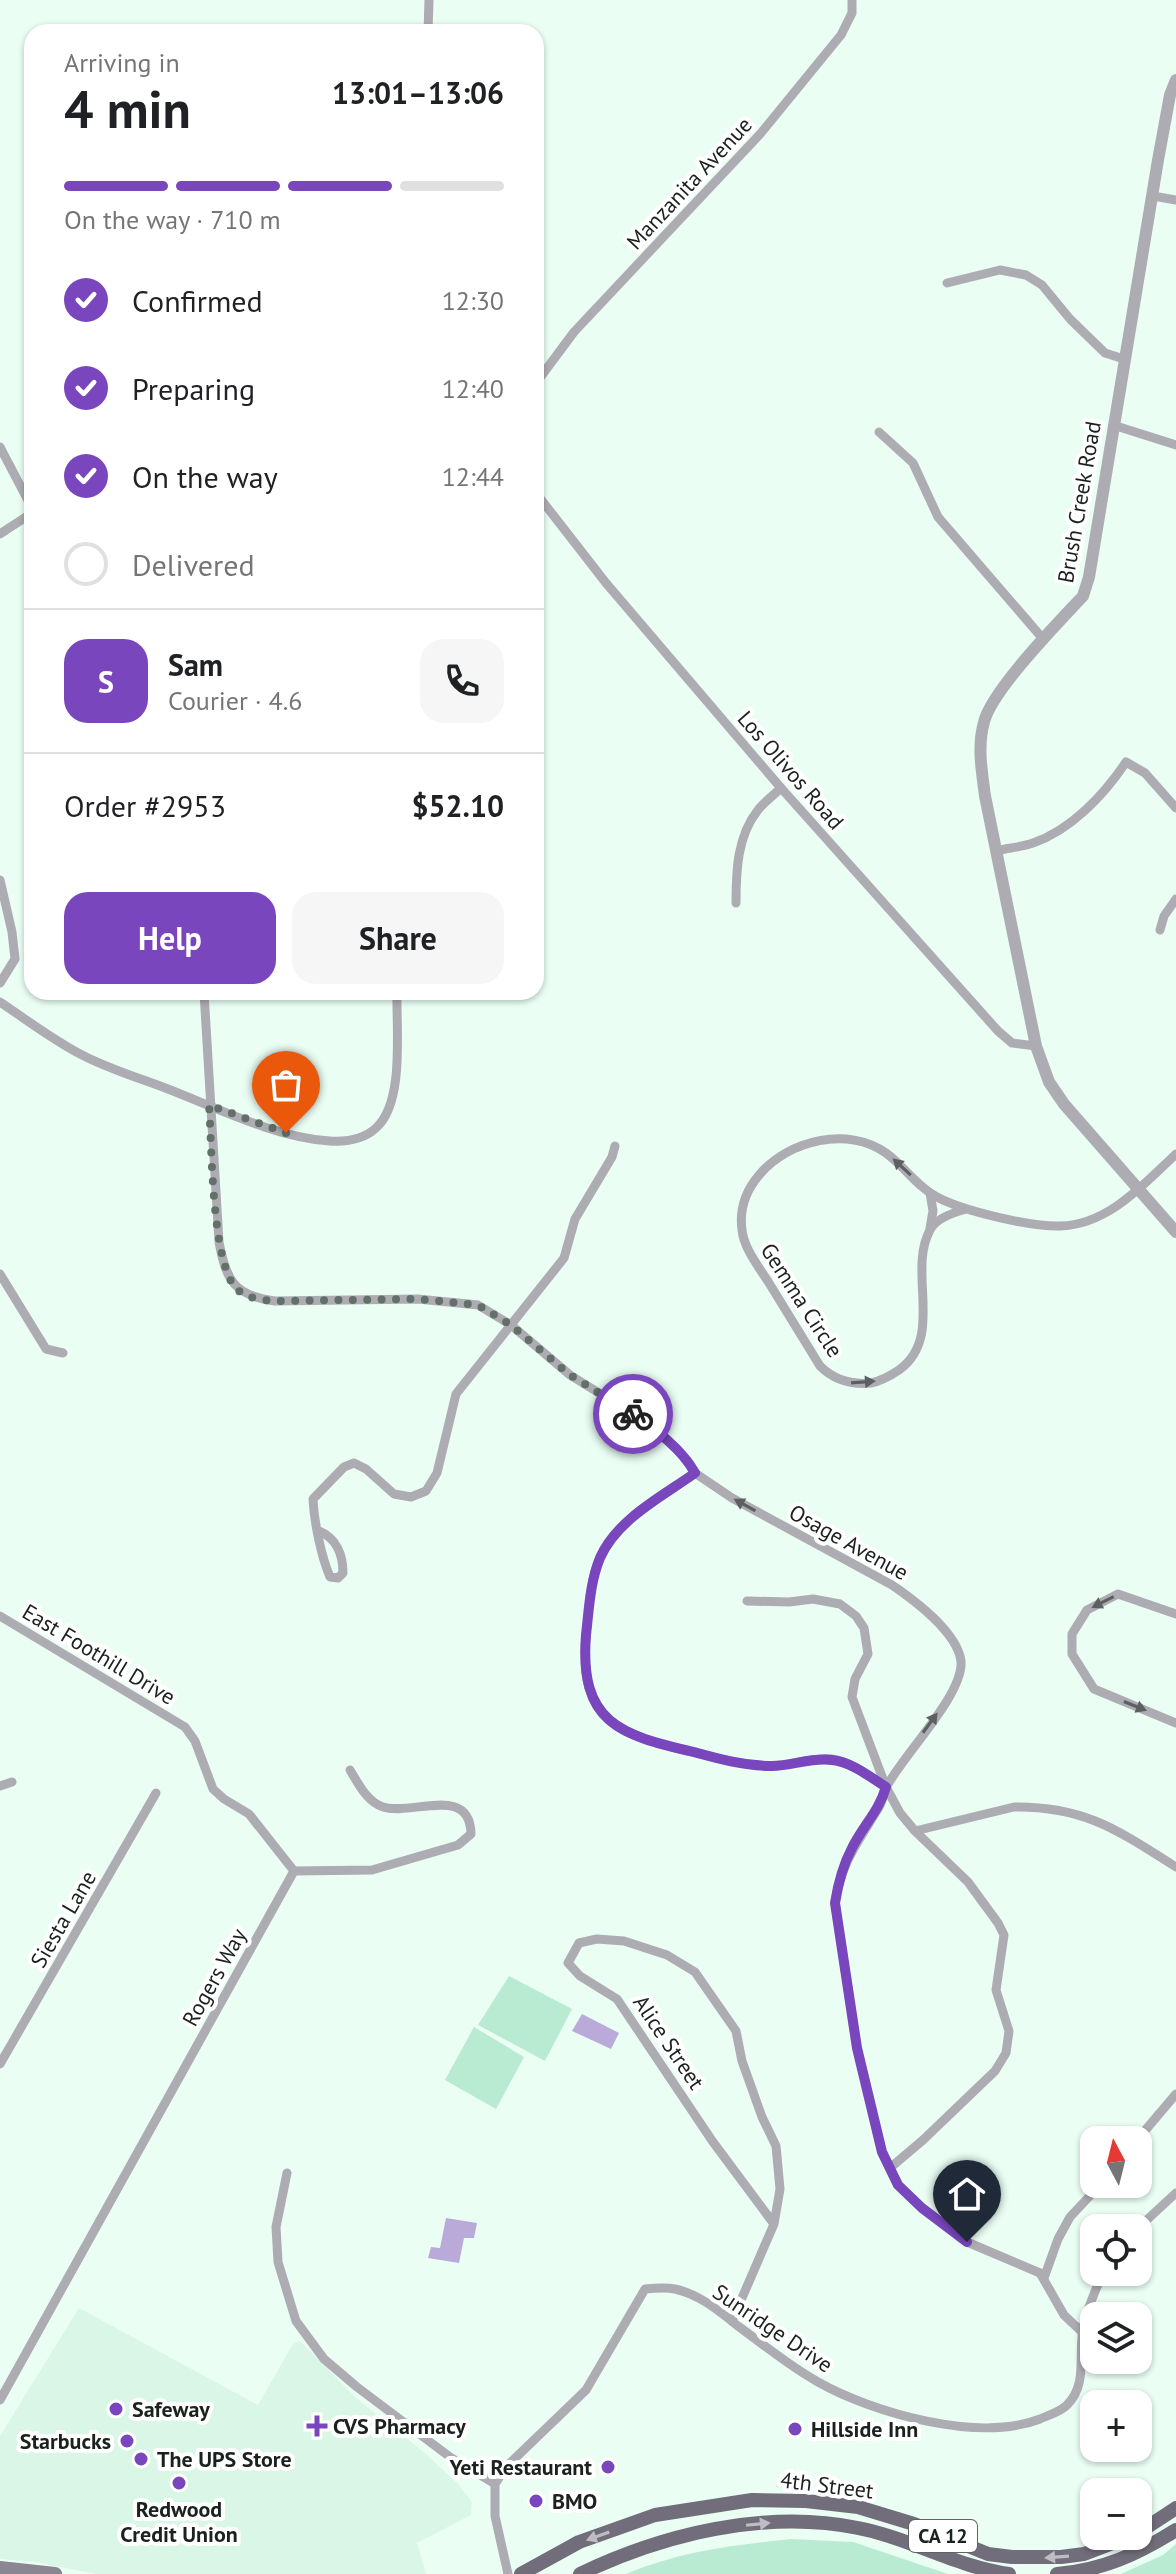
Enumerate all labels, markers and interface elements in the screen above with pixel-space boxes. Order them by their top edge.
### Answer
text: Arriving in [64,46,180,79]
text: 13:01–13:06 [332,73,504,112]
text: 4 min [64,75,191,142]
street label: Manzanita Avenue [620,111,758,255]
text: On the way · 710 m [64,203,281,236]
icon: check [64,278,108,322]
text: Confirmed [132,281,263,320]
text: 12:30 [442,284,504,317]
icon: check [64,366,108,410]
text: Preparing [132,369,255,408]
text: 12:40 [442,372,504,405]
street label: Brush Creek Road [1051,419,1107,585]
icon: check [64,454,108,498]
text: On the way [132,457,278,496]
text: 12:44 [442,460,504,493]
text: Delivered [132,545,255,584]
button: phone [420,639,504,723]
text: Sam [168,645,223,684]
text: S [98,662,114,701]
text: Courier · 4.6 [168,684,302,717]
street label: Los Olivos Road [732,705,850,835]
text: Order #2953 [64,786,226,825]
text: $52.10 [412,786,504,825]
button: Help [64,892,276,984]
button: Share [292,892,504,984]
pin [252,1051,320,1133]
icon: bag [264,1063,308,1107]
one-way arrow [893,1159,912,1177]
street label: Gemma Circle [755,1238,849,1362]
courier [593,1374,673,1454]
one-way arrow [851,1375,876,1388]
icon: bike [611,1392,655,1436]
one-way arrow [733,1498,756,1511]
street label: Osage Avenue [784,1498,914,1586]
one-way arrow [1092,1595,1115,1608]
street label: East Foothill Drive [17,1597,181,1711]
one-way arrow [1123,1700,1147,1713]
one-way arrow [922,1713,938,1733]
street label: Siesta Lane [24,1866,102,1972]
street label: Rogers Way [176,1923,253,2031]
street label: Alice Street [627,1989,711,2095]
north arrow [1080,2126,1152,2198]
map controls [1080,2126,1152,2550]
pin [933,2160,1001,2242]
icon: home [945,2172,989,2216]
button: locate [1080,2214,1152,2286]
street label: Sunridge Drive [708,2278,838,2378]
button: layers [1080,2302,1152,2374]
button: + [1080,2390,1152,2462]
place label: Safeway [132,2395,210,2423]
marker: Safeway [107,2400,125,2418]
place label: CVS Pharmacy [333,2412,466,2440]
place label: Hillside Inn [811,2415,918,2443]
marker: CVS Pharmacy [308,2417,326,2435]
marker: Hillside Inn [786,2420,804,2438]
place label: Starbucks [20,2427,111,2455]
marker: Starbucks [118,2432,136,2450]
place label: The UPS Store [157,2445,292,2473]
marker: The UPS Store [132,2450,150,2468]
place label: Yeti Restaurant [449,2453,592,2481]
marker: Yeti Restaurant [599,2458,617,2476]
street label: 4th Street [779,2465,876,2505]
marker: Redwood Credit Union [170,2474,188,2492]
button: − [1080,2478,1152,2550]
place label: BMO [552,2487,597,2515]
marker: BMO [527,2492,545,2510]
place label: Redwood Credit Union [120,2495,238,2548]
one-way arrow [746,2517,771,2530]
road number: CA 12 [909,2520,977,2552]
one-way arrow [585,2530,609,2543]
one-way arrow [1044,2551,1069,2564]

